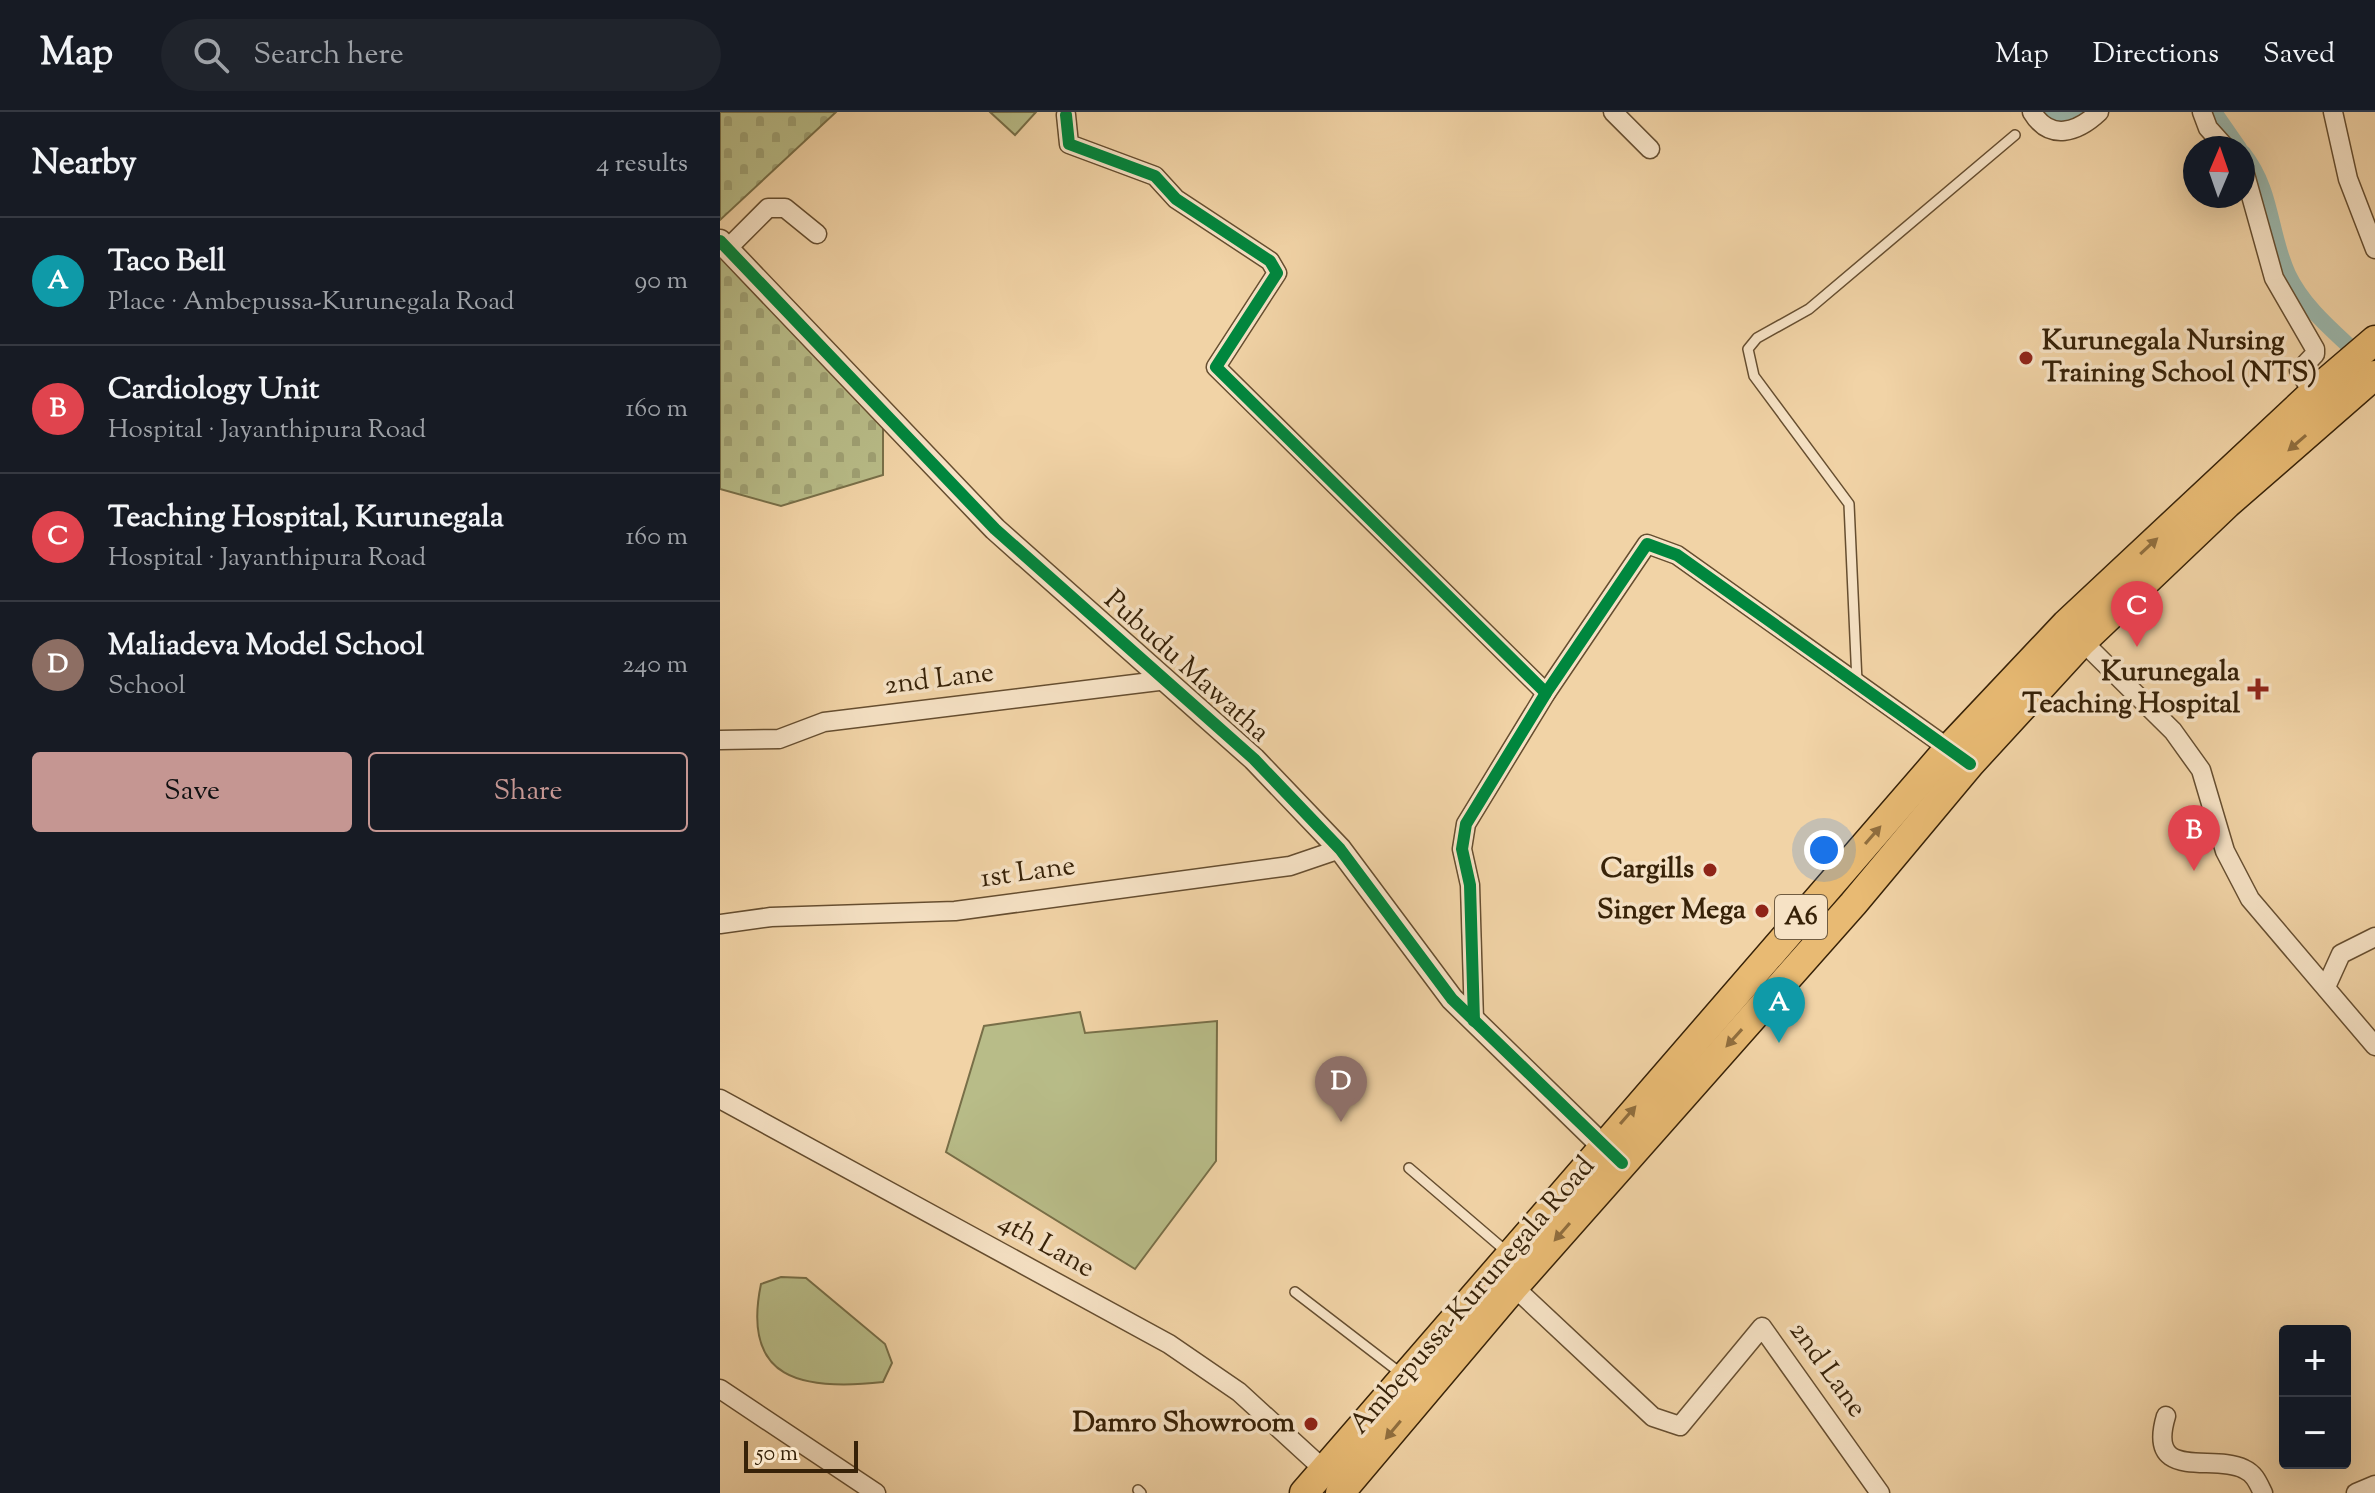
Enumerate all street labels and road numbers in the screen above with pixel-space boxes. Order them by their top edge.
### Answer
street label: Pubudu Mawatha [1094,582,1278,753]
street label: 2nd Lane [882,653,996,707]
street label: 1st Lane [978,847,1078,899]
road number: A6 [1775,895,1827,939]
street label: Ambepussa-Kurunegala Road [1341,1148,1605,1444]
street label: 4th Lane [990,1203,1102,1289]
street label: 2nd Lane [1778,1314,1876,1426]

